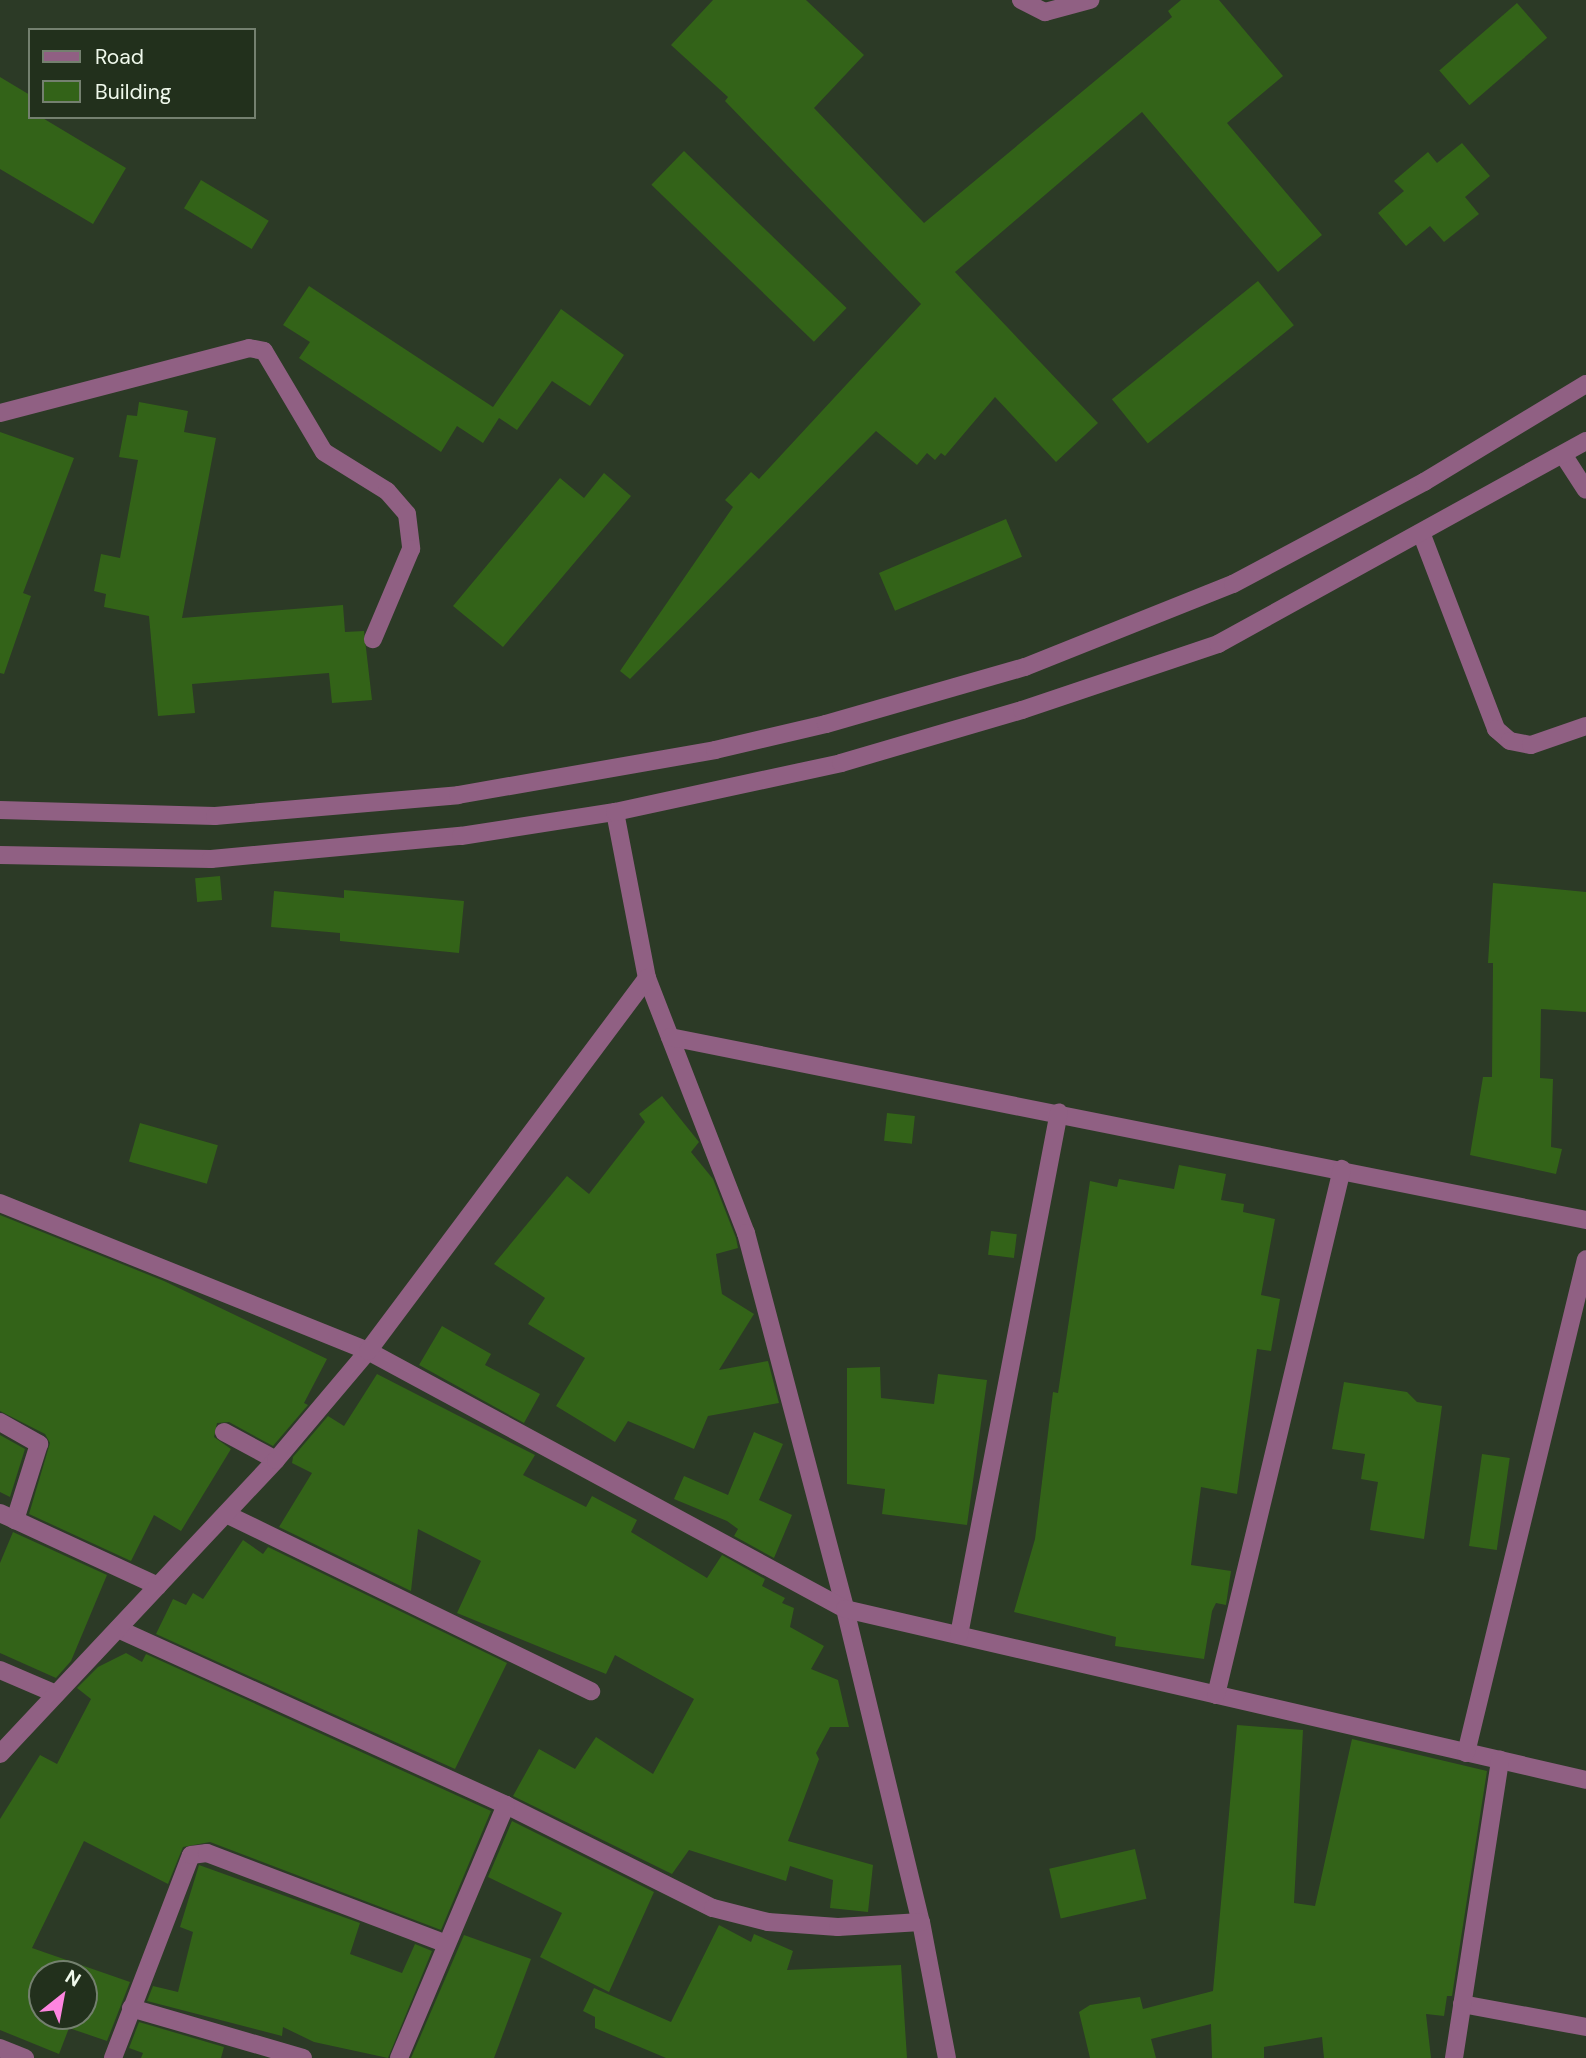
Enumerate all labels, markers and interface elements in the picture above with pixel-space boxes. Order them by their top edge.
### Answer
legend [28,28,256,119]
text: Road [95,43,144,71]
text: Building [95,78,171,106]
north arrow [28,1960,98,2030]
text: N [61,1964,85,1993]

